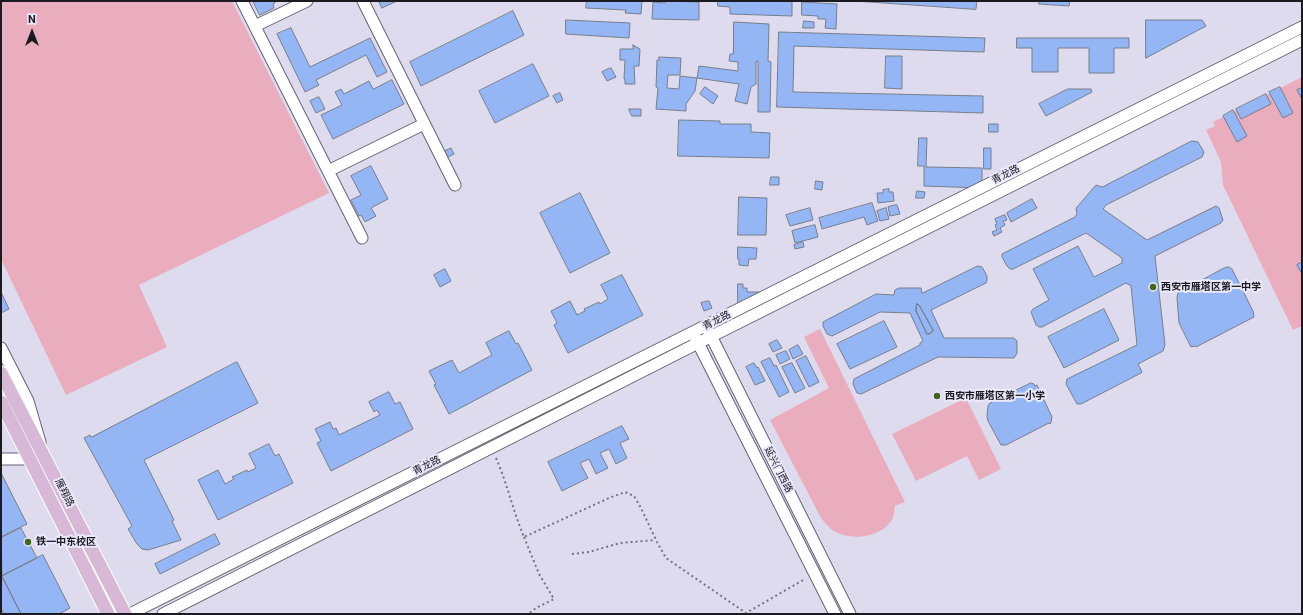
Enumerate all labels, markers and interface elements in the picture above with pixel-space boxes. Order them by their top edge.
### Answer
north arrow [12,12,52,52]
text: N [28,13,36,26]
street label: 青龙路 [990,163,1022,187]
place label: 西安市雁塔区第一中学 [1161,281,1261,293]
marker: 西安市雁塔区第一中学 [1148,282,1158,292]
street label: 青龙路 [701,309,733,333]
place label: 西安市雁塔区第一小学 [945,390,1045,402]
marker: 西安市雁塔区第一小学 [932,391,942,401]
street label: 延兴门西路 [761,445,795,495]
street label: 青龙路 [411,454,443,478]
street label: 雁翔路 [52,477,76,509]
place label: 铁一中东校区 [36,536,96,548]
marker: 铁一中东校区 [23,537,33,547]

